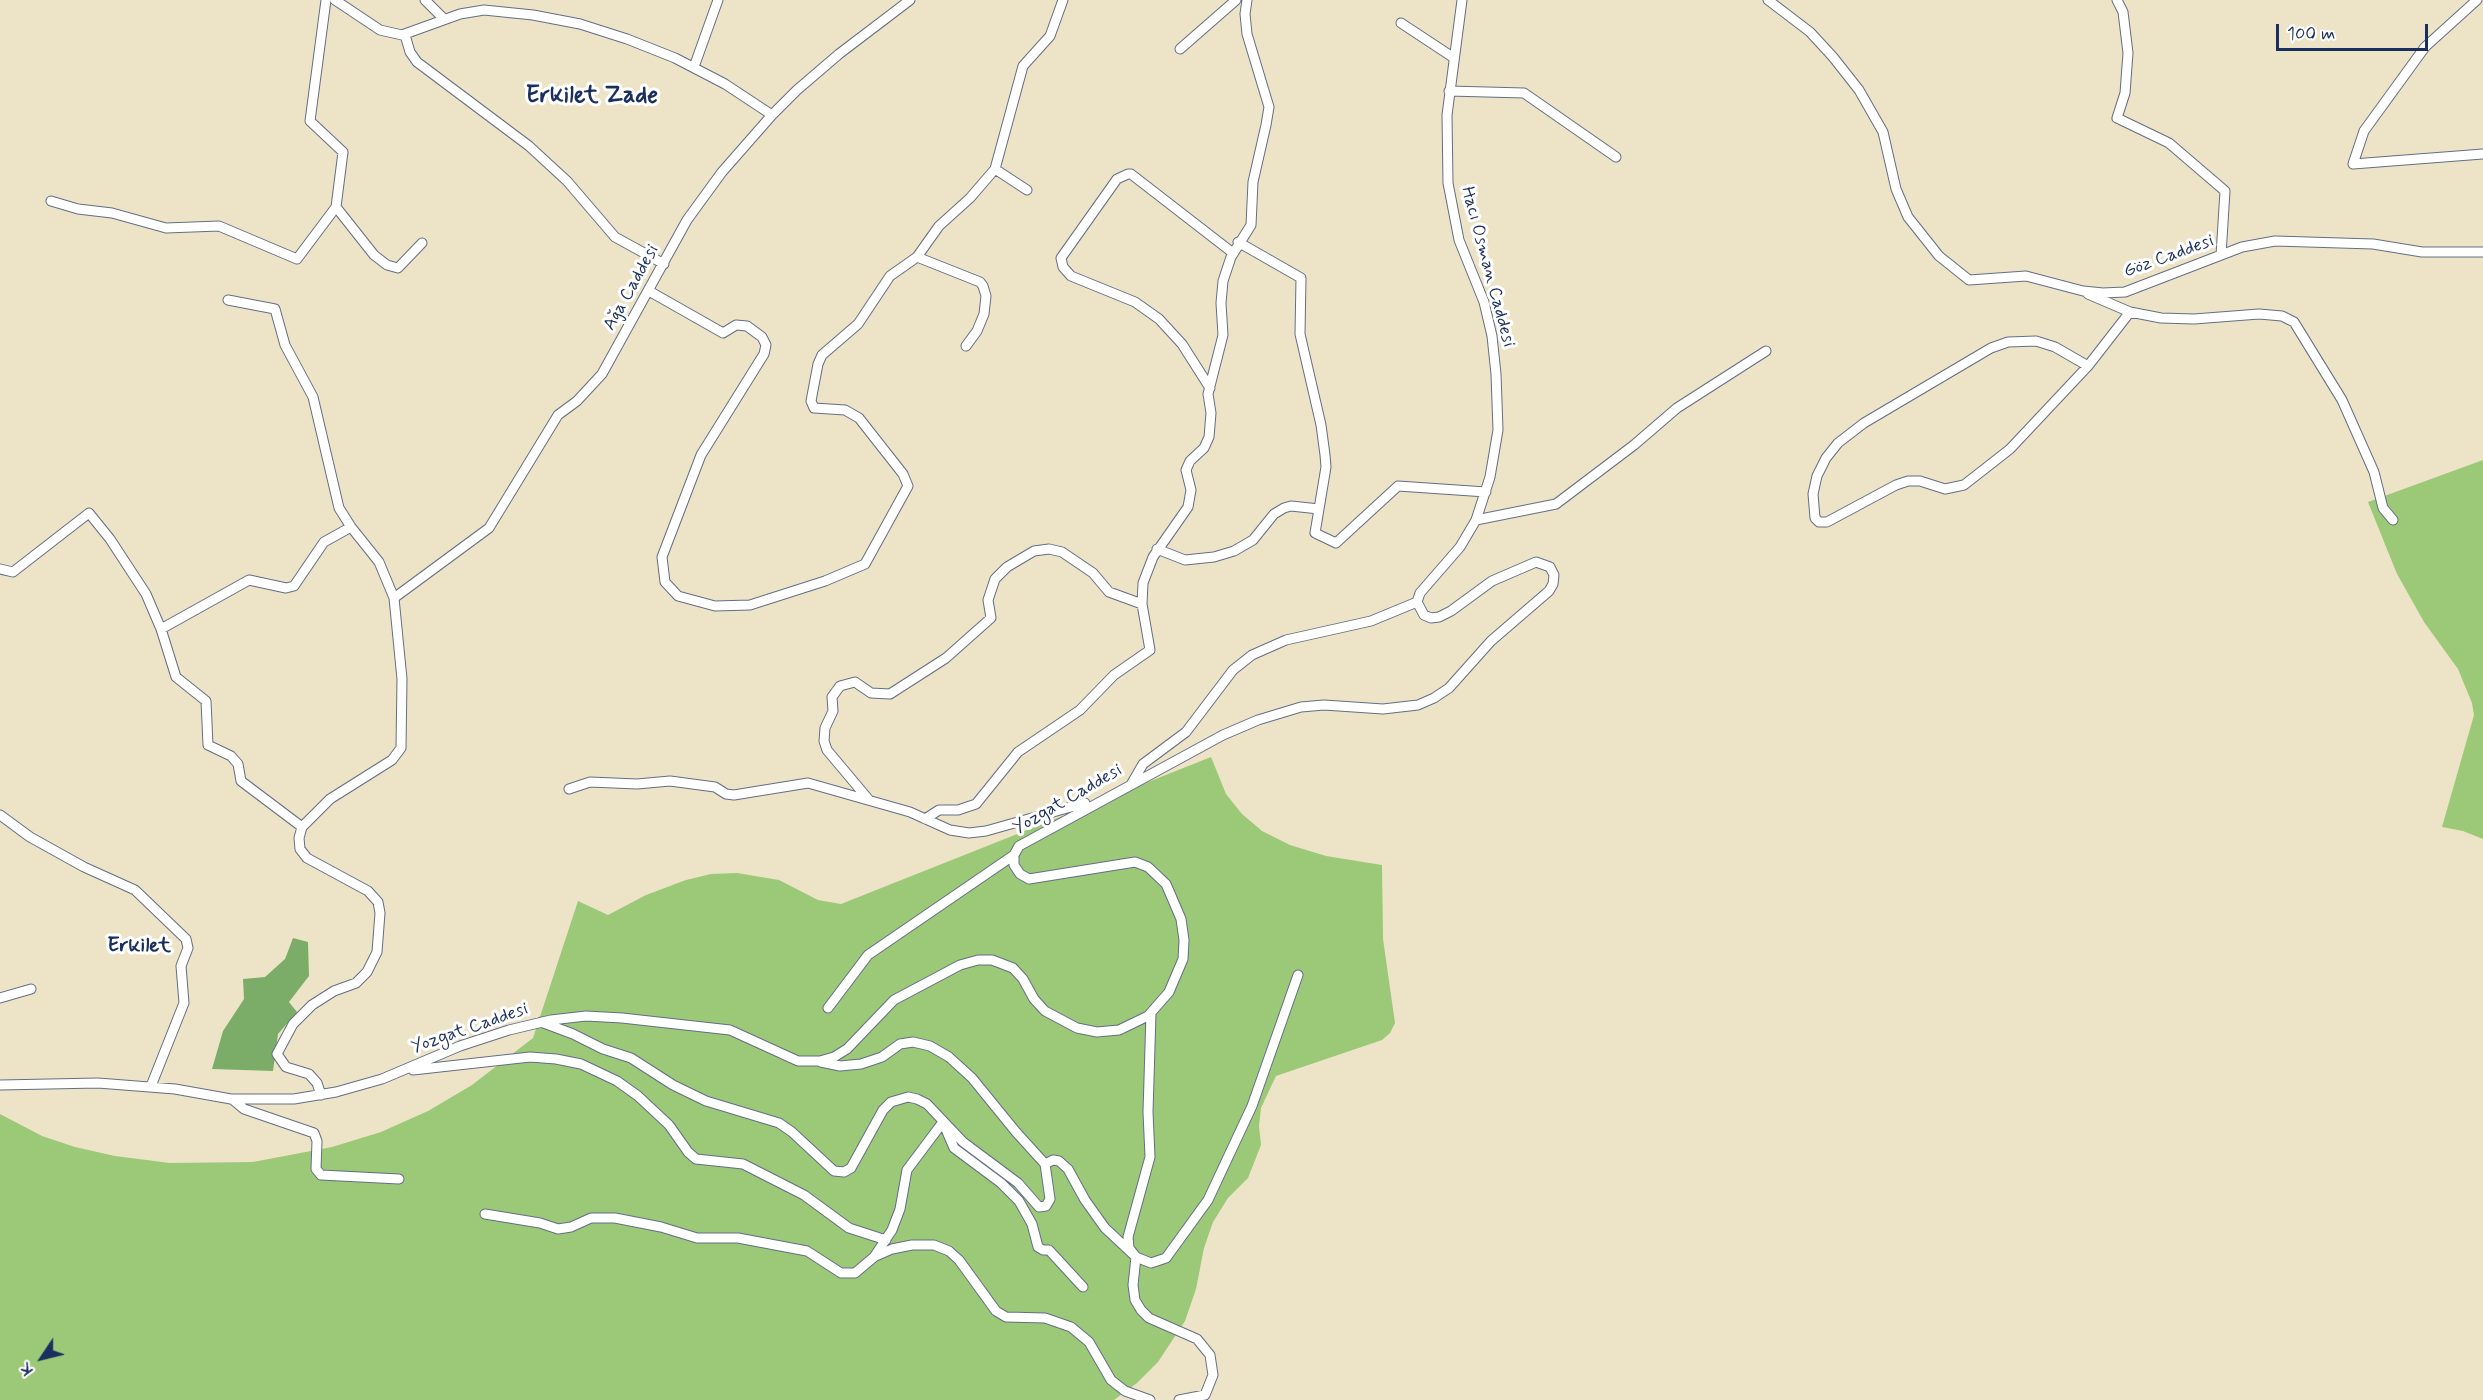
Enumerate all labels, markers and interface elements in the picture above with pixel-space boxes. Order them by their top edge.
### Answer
scale bar [2279,12,2430,50]
text: 100 m [2287,22,2335,46]
district label: Erkilet Zade [526,83,658,111]
street label: Hacı Osman Caddesi [1455,184,1519,350]
street label: Göz Caddesi [2121,231,2217,283]
street label: Ağa Caddesi [600,241,664,335]
street label: Yozgat Caddesi [1010,760,1126,840]
district label: Erkilet [107,934,171,960]
street label: Yozgat Caddesi [409,999,531,1059]
north arrow [12,1328,72,1388]
text: K [15,1358,39,1379]

